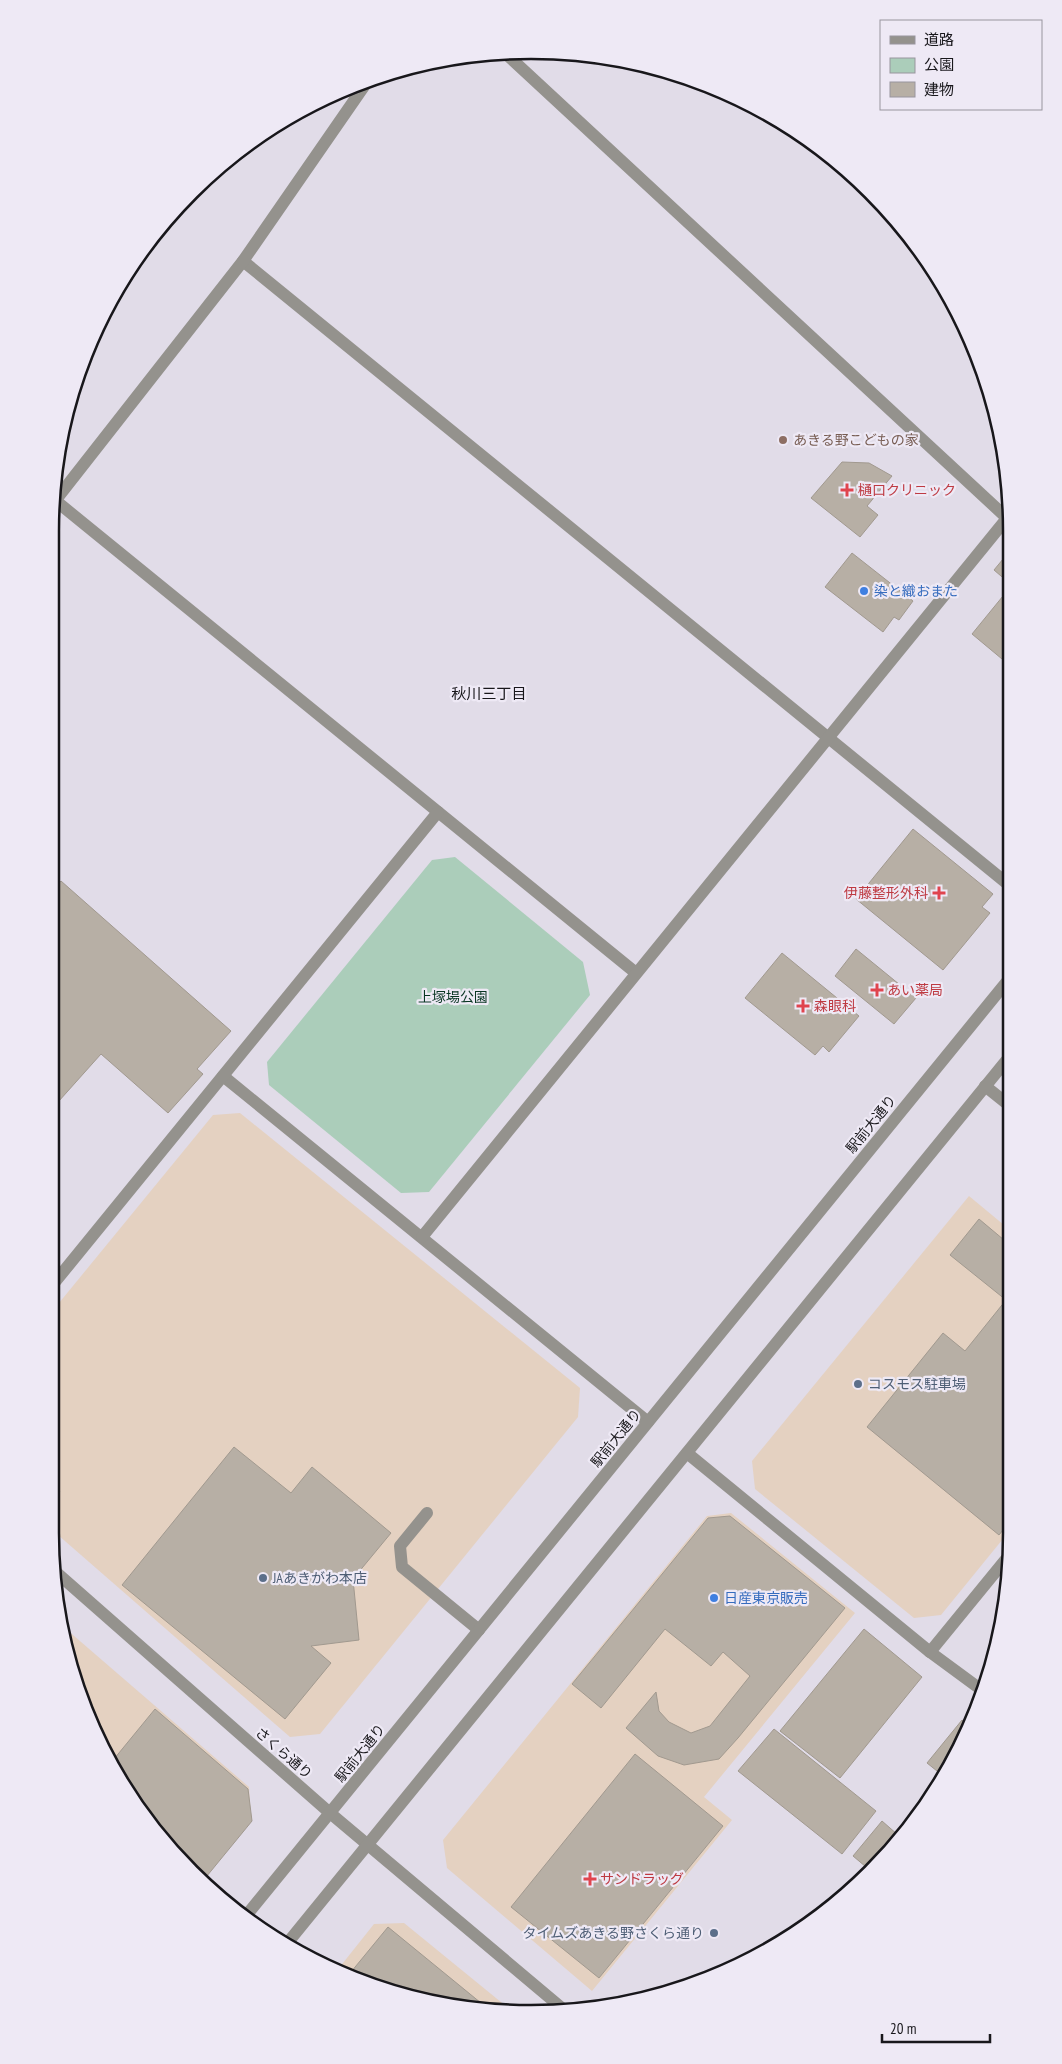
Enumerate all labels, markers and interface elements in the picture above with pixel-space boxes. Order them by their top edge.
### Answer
legend [880,20,1042,110]
text: 道路 [924,30,954,49]
text: 公園 [924,55,954,74]
text: 建物 [924,80,954,99]
place label: あきる野こどもの家 [793,431,919,449]
marker: あきる野こどもの家 [777,434,789,446]
place label: 樋口クリニック [858,481,956,499]
marker: 樋口クリニック [840,483,854,497]
place label: 染と織おまた [874,582,958,600]
marker: 染と織おまた [858,585,870,597]
district label: 秋川三丁目 [451,684,527,703]
place label: 伊藤整形外科 [844,884,928,902]
marker: 伊藤整形外科 [932,886,946,900]
place label: あい薬局 [887,981,943,999]
marker: あい薬局 [871,984,883,996]
park label: 上塚場公園 [418,988,488,1006]
place label: 森眼科 [814,997,856,1015]
marker: 森眼科 [796,999,810,1013]
street label: 駅前大通り [842,1091,900,1157]
place label: コスモス駐車場 [868,1375,966,1393]
marker: コスモス駐車場 [852,1378,864,1390]
street label: 駅前大通り [587,1405,645,1471]
place label: JAあきがわ本店 [272,1569,367,1587]
marker: JAあきがわ本店 [257,1572,269,1584]
place label: 日産東京販売 [724,1589,808,1607]
marker: 日産東京販売 [708,1592,720,1604]
street label: 駅前大通り [331,1720,389,1786]
street label: さくら通り [252,1723,316,1783]
place label: サンドラッグ [600,1870,684,1888]
marker: サンドラッグ [584,1873,596,1885]
place label: タイムズあきる野さくら通り [523,1924,704,1942]
marker: タイムズあきる野さくら通り [708,1927,720,1939]
scale bar [882,2012,990,2044]
text: 20 m [890,2019,916,2038]

